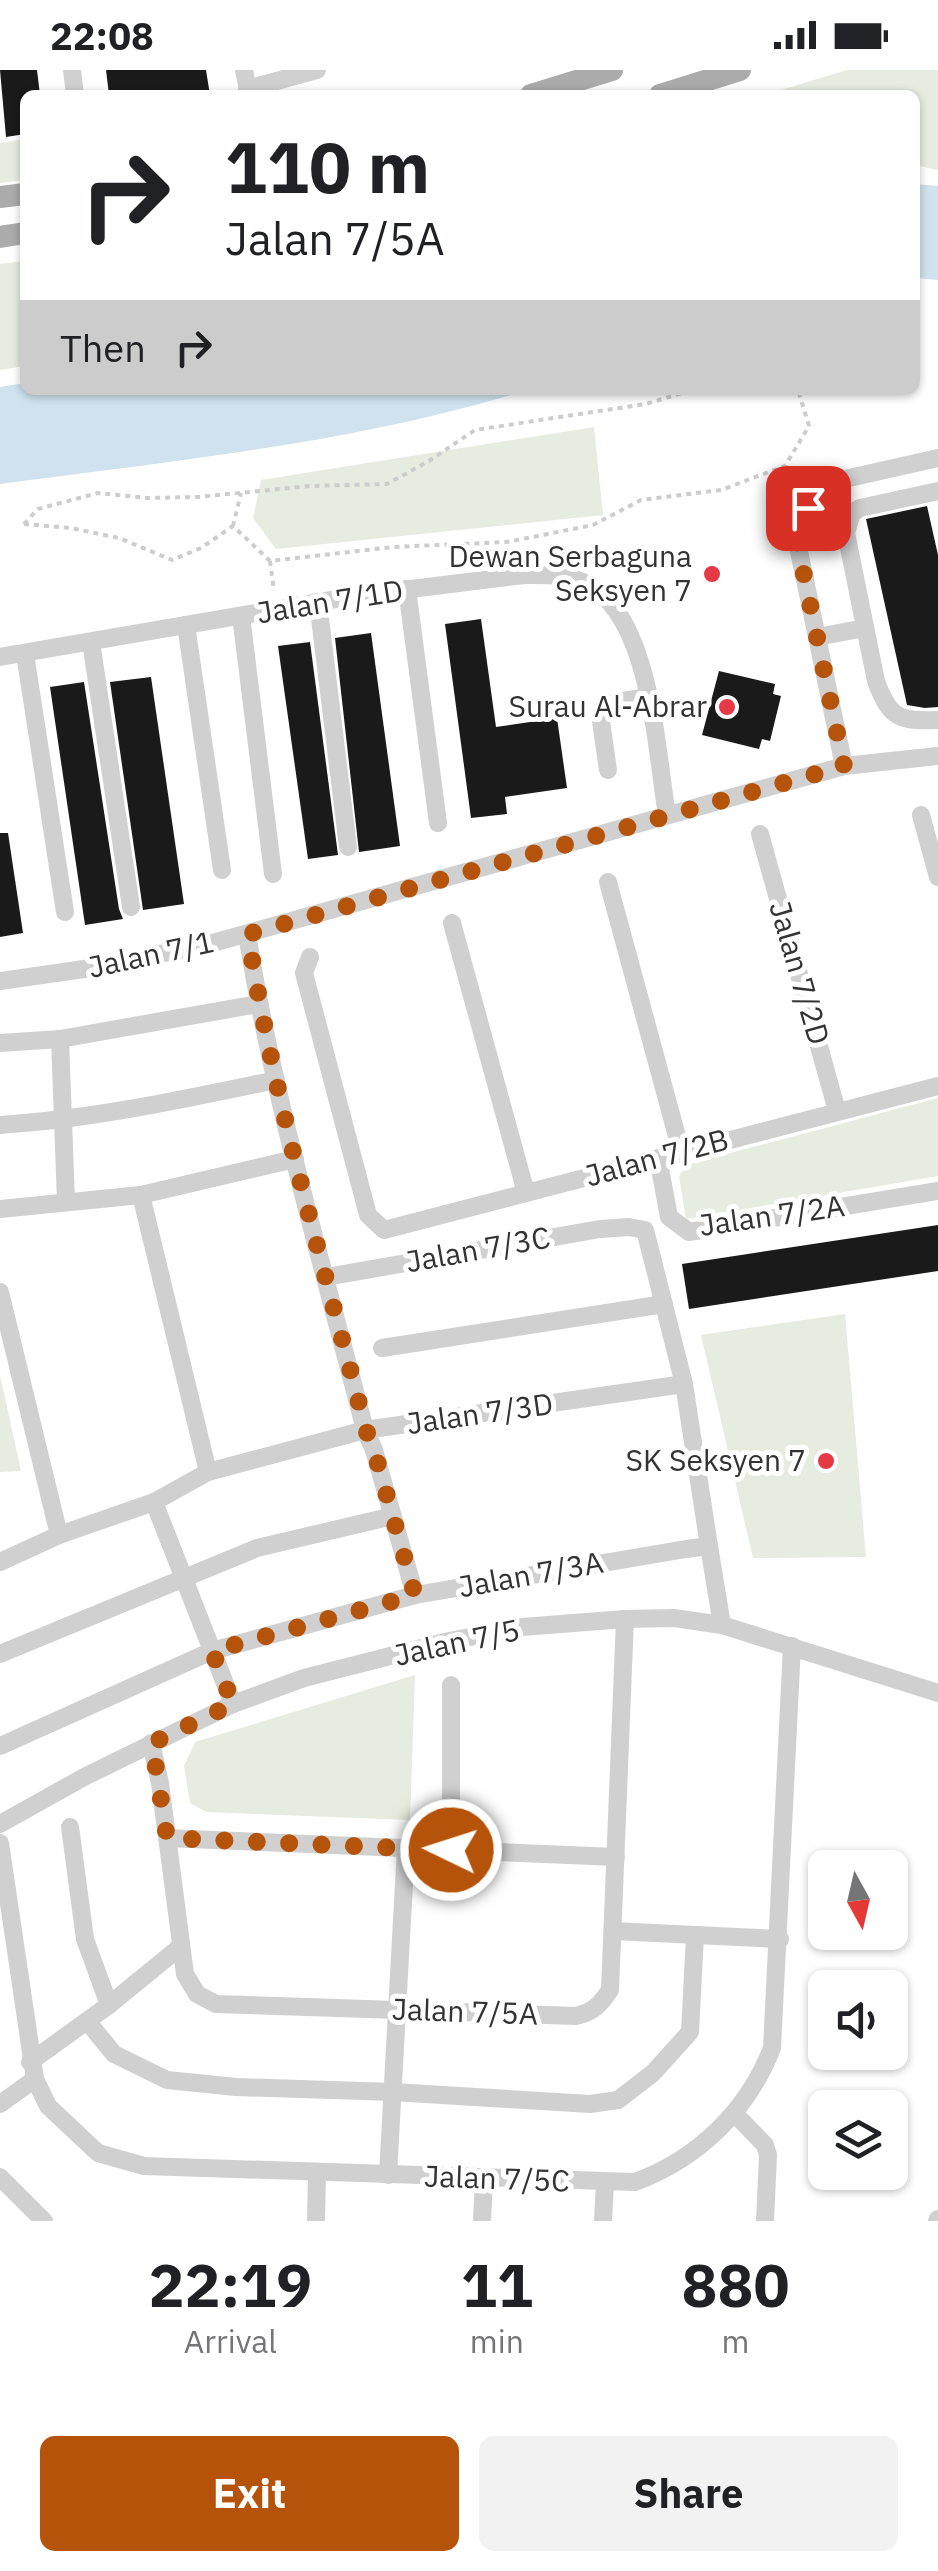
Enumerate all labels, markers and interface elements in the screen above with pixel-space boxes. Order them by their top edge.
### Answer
text: 22:08 [50,11,154,60]
text: 110 m [225,121,430,212]
icon: right [60,130,190,260]
text: Jalan 7/5A [225,209,445,267]
icon: right [166,320,221,375]
text: Then [60,323,146,372]
pin [766,466,851,551]
icon: arrive [781,481,836,536]
place label: Dewan Serbaguna Seksyen 7 [448,536,692,609]
marker: Dewan Serbaguna Seksyen 7 [701,563,723,585]
street label: Jalan 7/1D [254,570,406,631]
place label: Surau Al-Abrar [508,686,707,725]
marker: Surau Al-Abrar [716,696,738,718]
street label: Jalan 7/2D [761,896,839,1049]
street label: Jalan 7/1 [84,921,217,986]
street label: Jalan 7/2B [581,1119,733,1194]
street label: Jalan 7/2A [697,1185,847,1244]
street label: Jalan 7/3C [403,1217,553,1280]
street label: Jalan 7/3D [404,1383,555,1442]
place label: SK Seksyen 7 [626,1440,806,1479]
marker: SK Seksyen 7 [815,1450,837,1472]
street label: Jalan 7/3A [455,1542,606,1605]
street label: Jalan 7/5 [390,1609,523,1674]
position arrow [399,1798,503,1902]
north arrow [808,1850,908,1950]
map controls [808,1850,908,2190]
button: sound [808,1970,908,2070]
street label: Jalan 7/5A [391,1988,539,2033]
button: layers [808,2090,908,2190]
street label: Jalan 7/5C [424,2155,571,2200]
text: 22:19 [149,2245,312,2324]
text: 11 [461,2245,533,2324]
text: 880 [681,2245,789,2324]
text: Arrival [184,2320,277,2362]
text: min [470,2320,524,2362]
text: m [721,2320,749,2362]
button: Exit [40,2436,459,2551]
button: Share [479,2436,898,2551]

